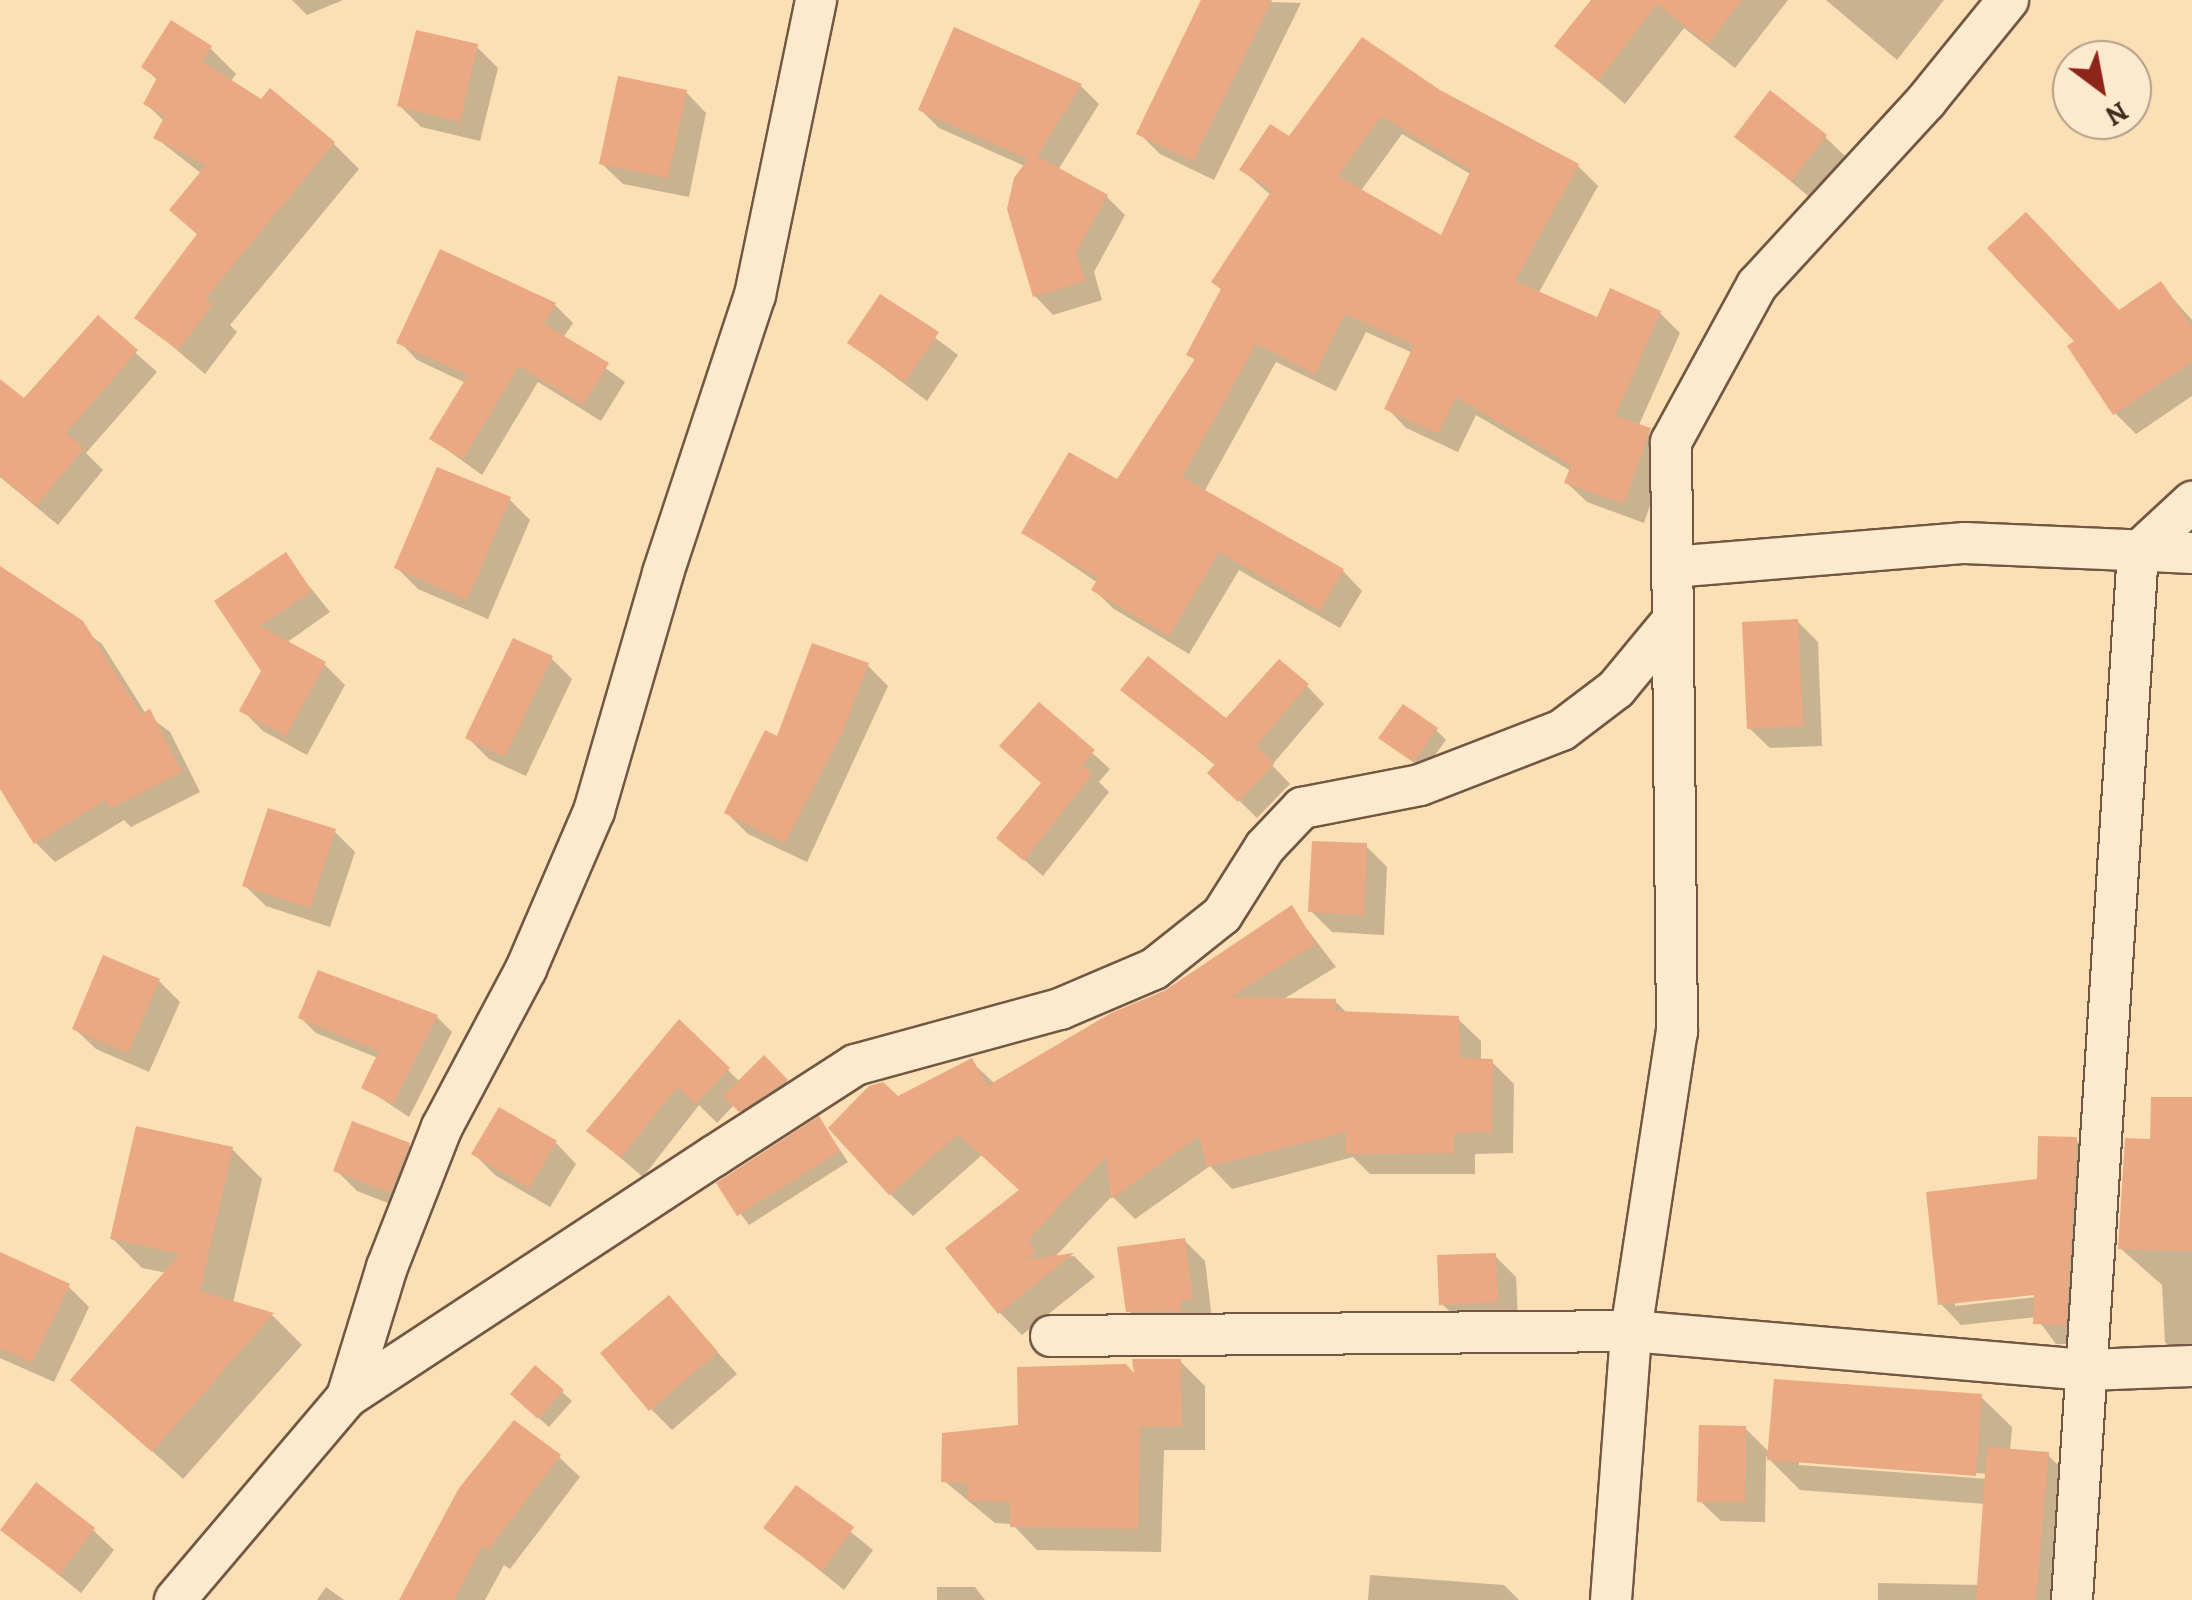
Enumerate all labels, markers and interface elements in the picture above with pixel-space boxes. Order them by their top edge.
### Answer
north arrow [2052,40,2152,140]
text: N [2098,92,2136,135]

